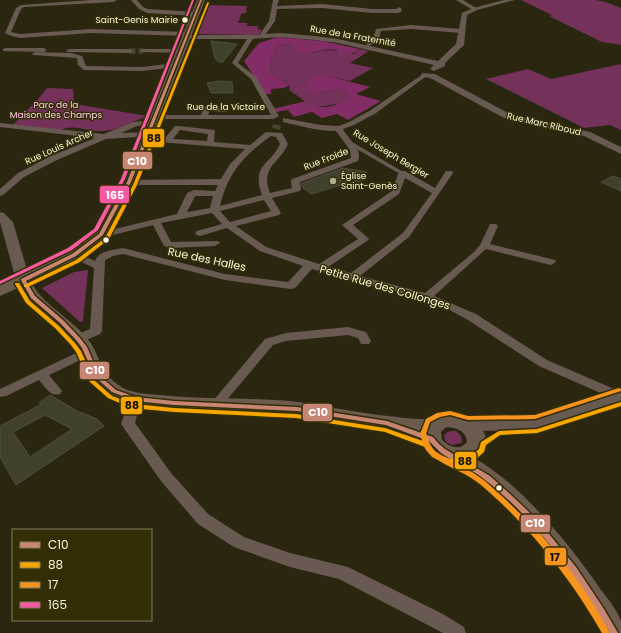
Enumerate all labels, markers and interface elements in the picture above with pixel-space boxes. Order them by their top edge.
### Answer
place label: Saint-Genis Mairie [96,14,178,26]
marker: Saint-Genis Mairie [180,15,190,25]
street label: Rue de la Fraternité [309,23,397,50]
park label: Parc de la Maison des Champs [10,99,102,121]
street label: Rue de la Victoire [187,101,265,113]
street label: Rue Marc Riboud [506,110,582,138]
street label: Rue Louis Archer [23,126,96,167]
street label: Rue Joseph Bergier [351,127,431,182]
line badge: 88 [142,128,165,148]
text: 88 [147,130,161,146]
street label: Rue Froide [302,145,350,173]
line badge: C10 [122,151,153,170]
text: C10 [127,153,147,169]
place label: Église Saint-Genès [341,170,397,192]
marker: Église Saint-Genès [328,176,338,186]
line badge: 165 [99,185,130,204]
text: 165 [106,187,124,203]
unlabelled marker [101,235,111,245]
street label: Rue des Halles [166,243,248,275]
street label: Petite Rue des Collonges [318,261,452,313]
line badge: C10 [79,361,110,380]
text: C10 [85,362,105,378]
line badge: 88 [120,396,143,415]
text: 88 [125,397,139,413]
line badge: C10 [302,403,333,422]
text: C10 [308,404,328,420]
line badge: 88 [454,451,477,470]
text: 88 [458,453,472,469]
unlabelled marker [494,483,504,493]
line badge: C10 [520,514,551,533]
text: C10 [525,515,545,531]
legend [12,529,152,621]
text: C10 [48,536,69,553]
line badge: 17 [544,547,567,566]
text: 17 [550,549,560,565]
text: 88 [48,556,63,573]
text: 17 [48,576,59,593]
text: 165 [48,596,67,613]

